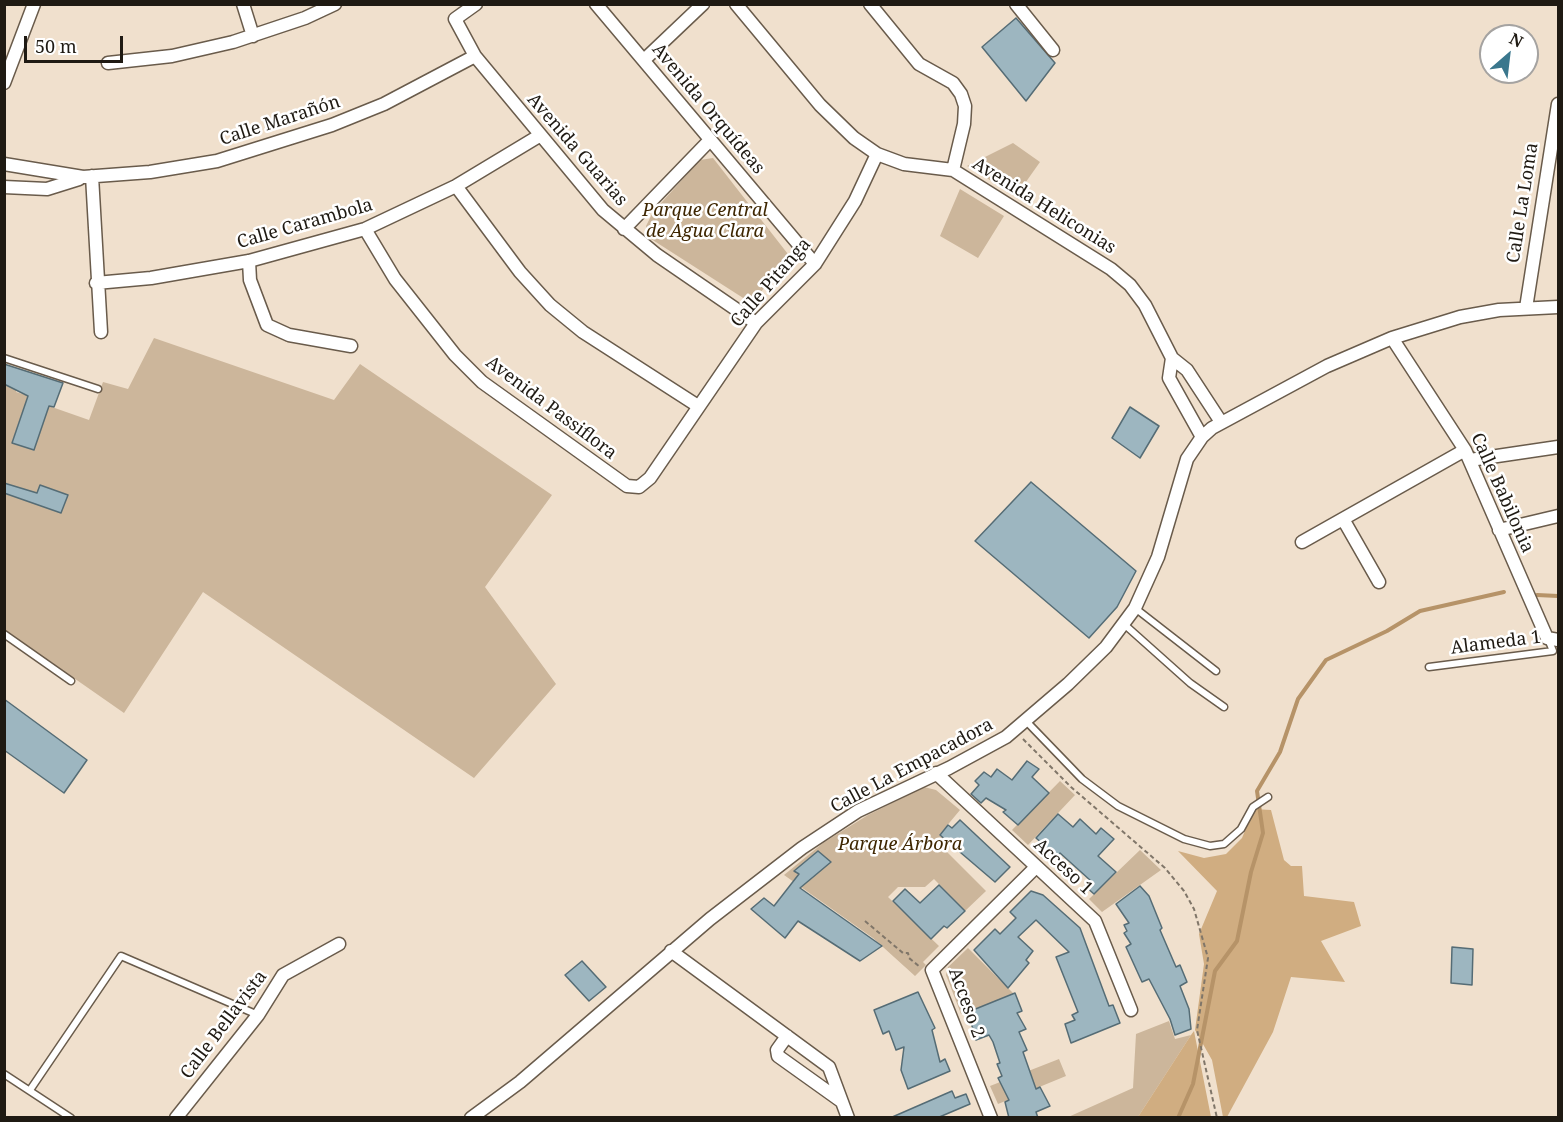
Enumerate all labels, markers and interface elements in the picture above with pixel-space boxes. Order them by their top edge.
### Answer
scale bar [27,24,126,62]
north arrow [1479,24,1539,84]
text: N [1506,27,1527,53]
text: 50 m [35,34,77,58]
street label: Avenida Orquídeas [647,39,769,179]
street label: Avenida Guarias [522,89,632,211]
street label: Calle Marañón [217,91,343,151]
street label: Calle La Loma [1503,141,1543,265]
street label: Avenida Heliconias [968,153,1120,259]
street label: Calle Carambola [235,194,375,254]
park label: Parque Central de Agua Clara [642,200,768,242]
street label: Calle Pitanga [726,234,816,332]
street label: Avenida Passiflora [481,352,621,464]
street label: Calle Babilonia [1466,430,1538,556]
street label: Alameda 1 [1450,627,1542,659]
street label: Calle La Empacadora [827,714,997,818]
park label: Parque Árbora [838,834,962,856]
street label: Acceso 1 [1029,834,1097,900]
street label: Acceso 2 [943,965,989,1041]
street label: Calle Bellavista [176,967,272,1083]

